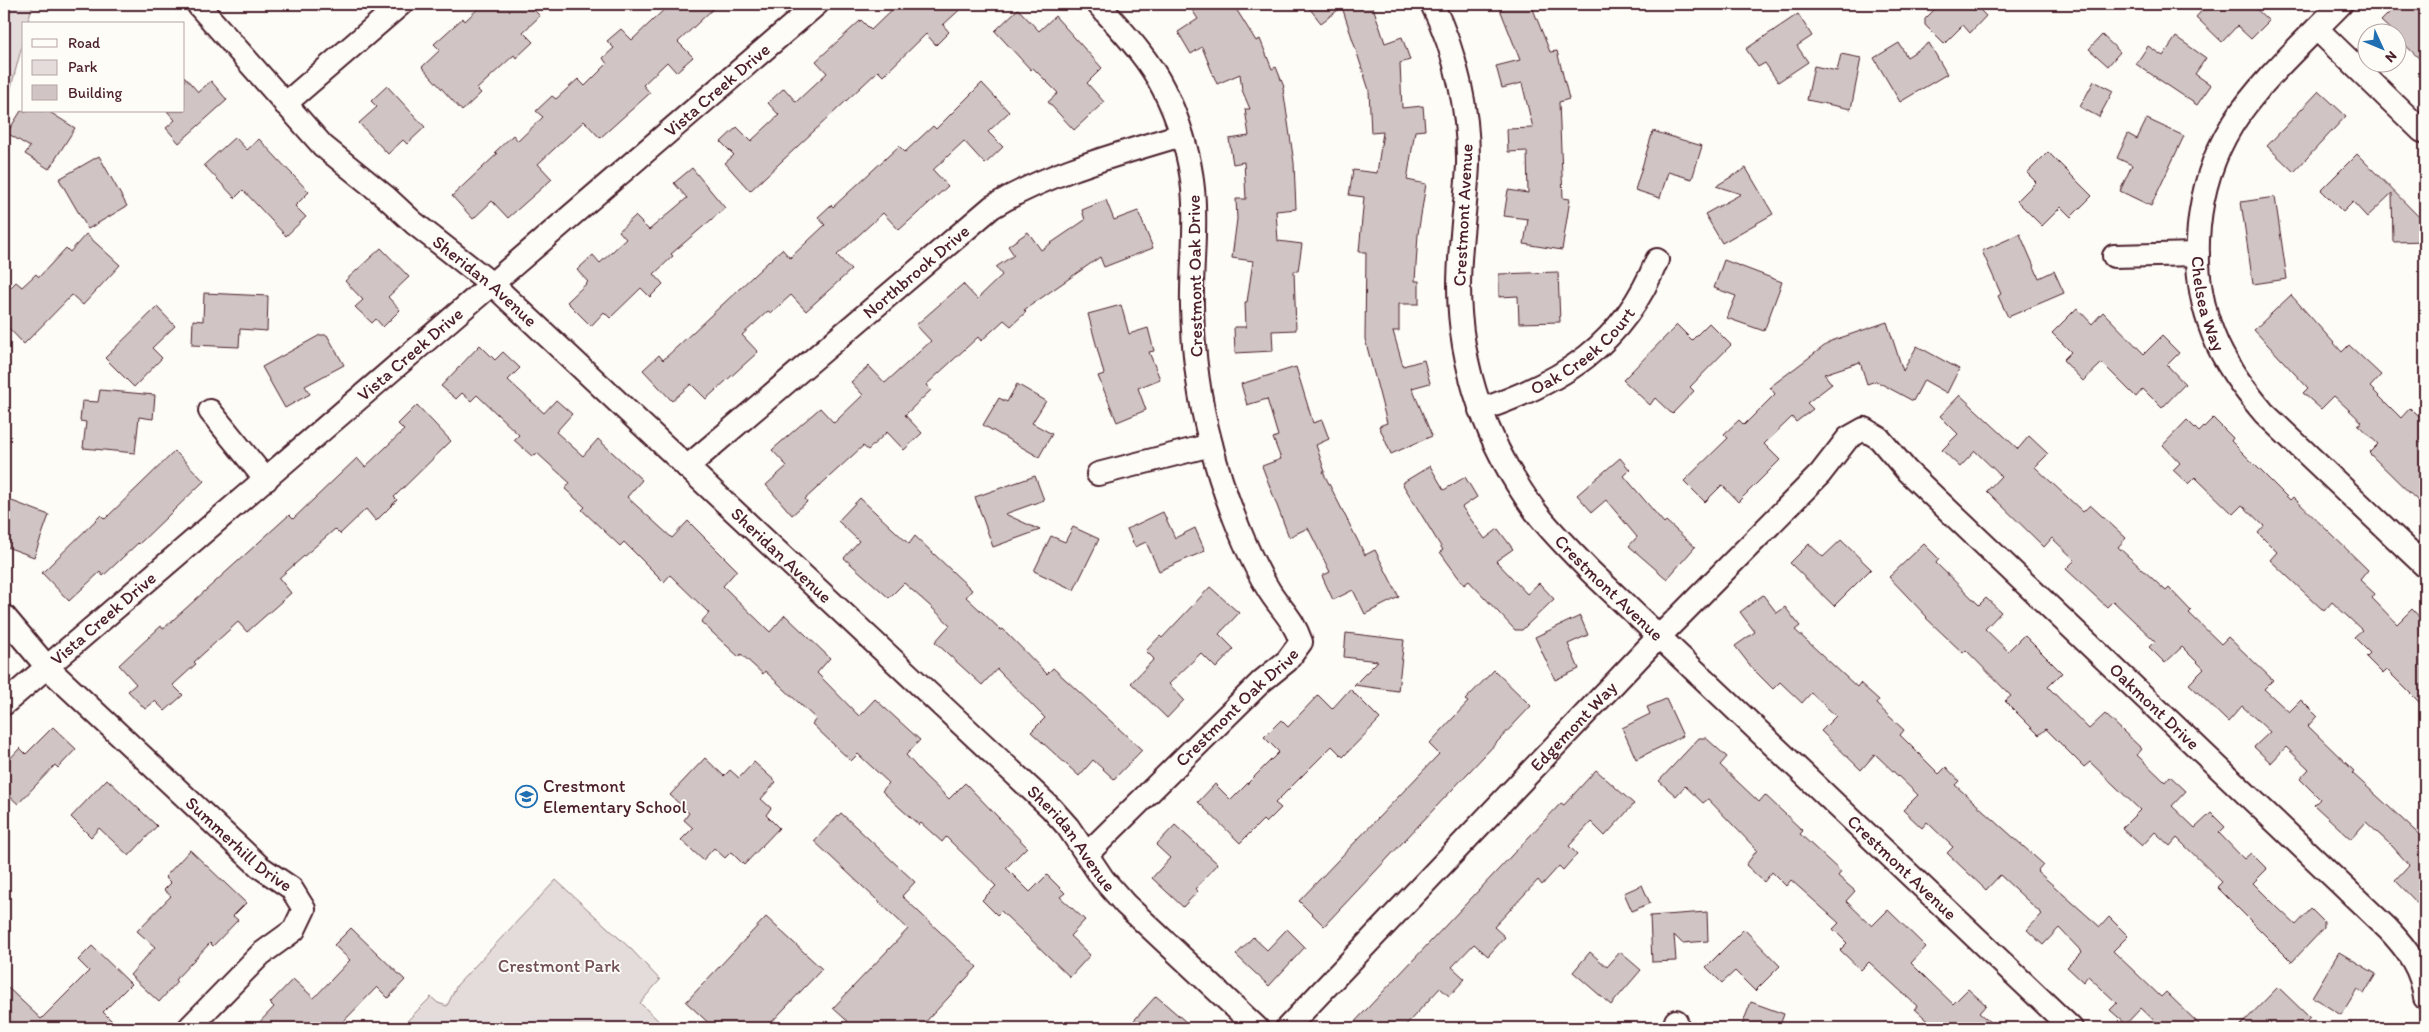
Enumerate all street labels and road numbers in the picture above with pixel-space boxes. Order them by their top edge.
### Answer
street label: Vista Creek Drive [660,38,775,142]
street label: Crestmont Avenue [1448,143,1478,287]
street label: Crestmont Oak Drive [1183,195,1207,357]
street label: Northbrook Drive [858,220,974,323]
street label: Sheridan Avenue [428,231,542,332]
street label: Chelsea Way [2187,255,2230,355]
street label: Vista Creek Drive [353,303,468,406]
street label: Oak Creek Court [1527,303,1640,400]
street label: Sheridan Avenue [726,503,837,608]
street label: Crestmont Avenue [1550,530,1668,646]
street label: Vista Creek Drive [46,567,161,670]
street label: Crestmont Oak Drive [1171,644,1304,771]
street label: Oakmont Drive [2105,658,2204,755]
street label: Edgemont Way [1526,676,1622,776]
street label: Sheridan Avenue [1023,780,1120,896]
street label: Summerhill Drive [181,792,296,897]
street label: Crestmont Avenue [1843,810,1961,925]

